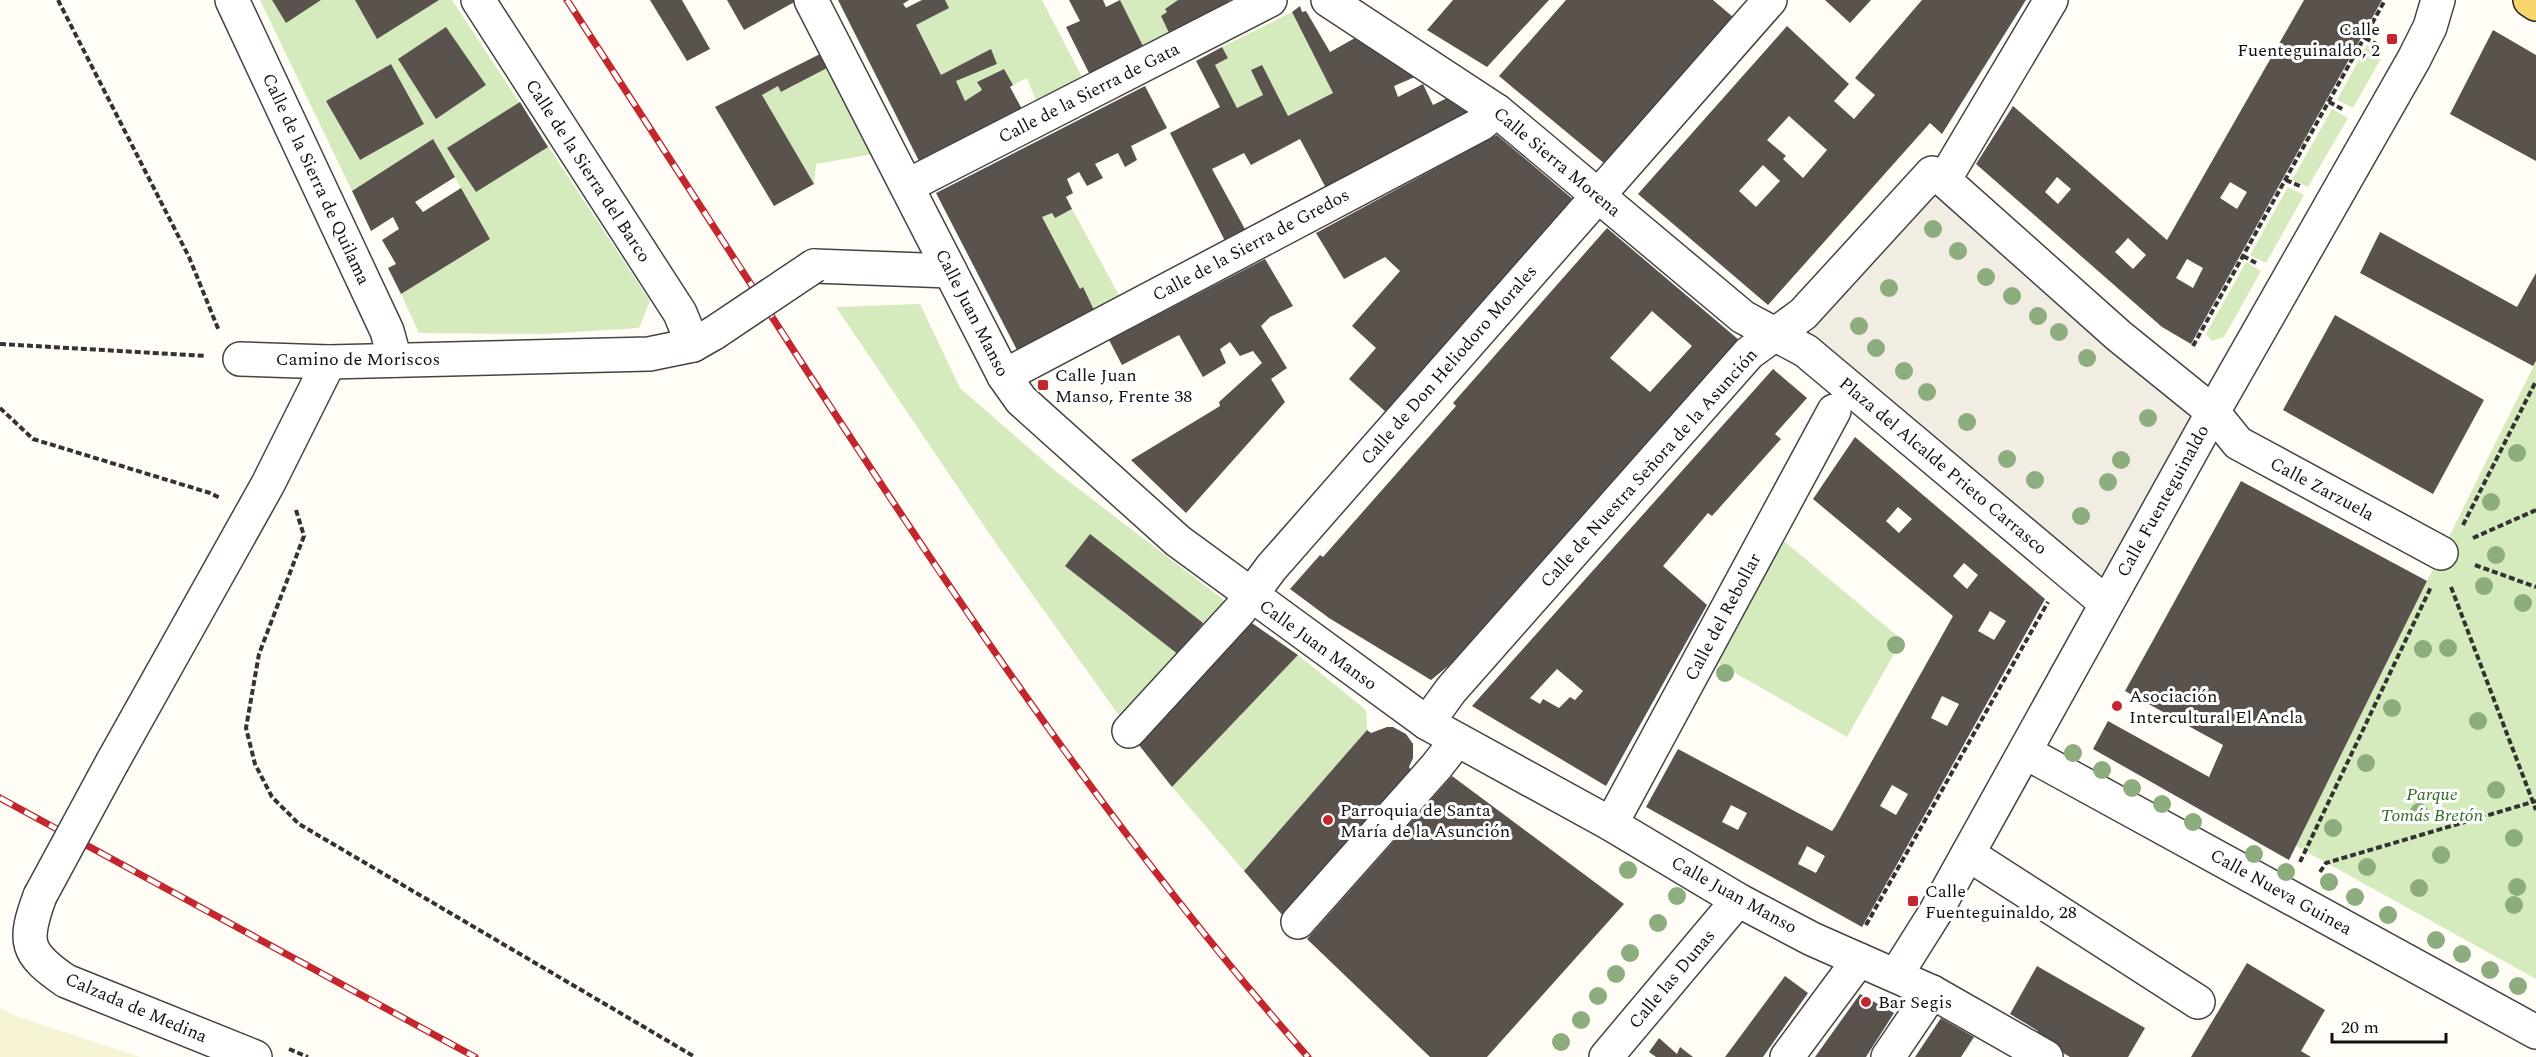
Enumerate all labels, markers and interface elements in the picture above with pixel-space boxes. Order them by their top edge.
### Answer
place label: Calle Fuenteguinaldo, 2 [2237,16,2380,64]
marker: Calle Fuenteguinaldo, 2 [2385,32,2399,46]
street label: Calle de la Sierra de Gata [994,35,1184,150]
street label: Calle de la Sierra de Quilama [255,69,377,290]
street label: Calle de la Sierra del Barco [518,74,658,268]
street label: Calle Sierra Morena [1487,100,1627,224]
street label: Calle de la Sierra de Gredos [1148,182,1354,308]
street label: Calle Juan Manso [928,244,1016,382]
street label: Calle de Don Heliodoro Morales [1354,259,1544,471]
street label: Calle de Nuestra Señora de la Asunción [1534,342,1764,594]
street label: Camino de Moriscos [276,346,440,373]
place label: Calle Juan Manso, Frente 38 [1055,362,1192,410]
street label: Plaza del Alcalde Prieto Carrasco [1833,370,2053,562]
marker: Calle Juan Manso, Frente 38 [1036,378,1050,392]
street label: Calle Fuenteguinaldo [2110,420,2216,582]
street label: Calle Zarzuela [2265,450,2379,528]
street label: Calle del Rebollar [1678,548,1768,686]
street label: Calle Juan Manso [1253,593,1383,697]
place label: Asociación Intercultural El Ancla [2129,683,2303,731]
marker: Asociación Intercultural El Ancla [2110,699,2124,713]
park label: Parque Tomás Bretón [2381,781,2484,829]
place label: Parroquia de Santa María de la Asunción [1340,797,1510,845]
marker: Parroquia de Santa María de la Asunción [1321,813,1335,827]
street label: Calle Nueva Guinea [2205,842,2357,942]
street label: Calle Juan Manso [1666,849,1802,941]
place label: Calle Fuenteguinaldo, 28 [1925,878,2077,926]
marker: Calle Fuenteguinaldo, 28 [1906,894,1920,908]
street label: Calle las Dunas [1622,923,1722,1035]
street label: Calzada de Medina [61,966,211,1050]
place label: Bar Segis [1878,989,1952,1016]
marker: Bar Segis [1859,995,1873,1009]
scale bar [2332,1006,2446,1044]
text: 20 m [2341,1014,2379,1041]

